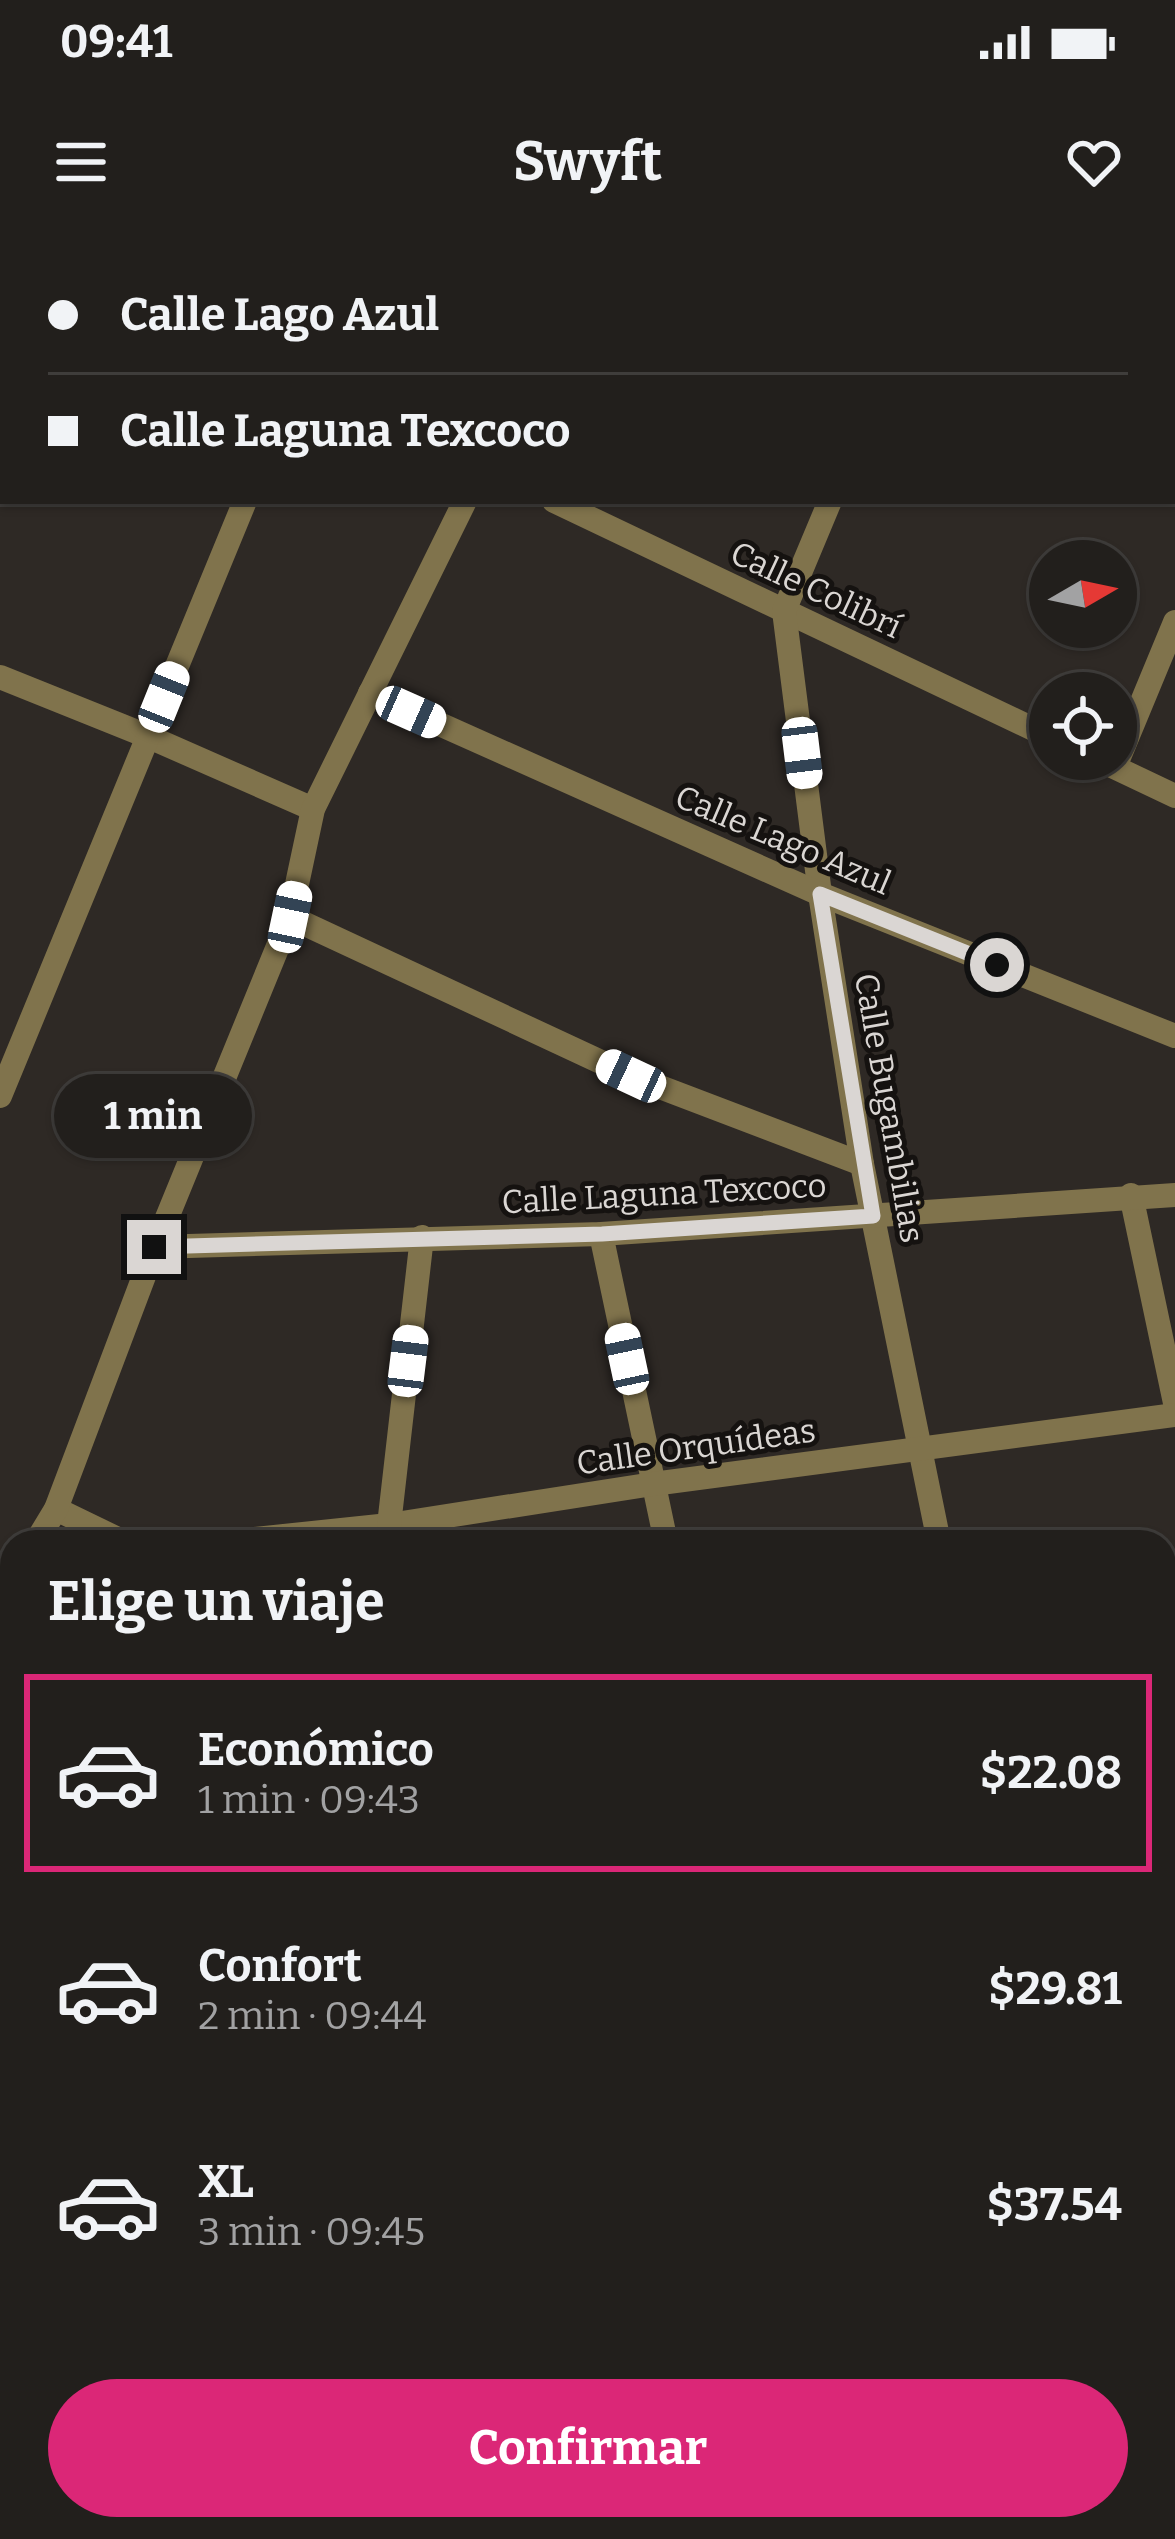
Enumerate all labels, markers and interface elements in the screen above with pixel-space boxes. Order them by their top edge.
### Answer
text: 09:41 [60,15,173,69]
icon: menu [48,129,114,195]
icon: heart [1061,129,1127,195]
text: Swyft [513,130,662,194]
text: Calle Lago Azul [120,288,439,342]
text: Calle Laguna Texcoco [120,404,571,458]
street label: Calle Colibrí [724,533,908,647]
north arrow [1029,540,1137,648]
map controls [1029,540,1137,780]
car [134,657,194,737]
button: locate [1029,672,1137,780]
car [371,681,451,743]
car [780,715,824,791]
street label: Calle Lago Azul [669,777,897,903]
car [265,878,315,956]
route start [970,938,1024,992]
street label: Calle Bugambilias [846,970,932,1246]
car [591,1044,671,1108]
callout: 1 min [55,1073,253,1157]
text: 1 min [104,1093,202,1139]
street label: Calle Laguna Texcoco [501,1166,827,1222]
route end [127,1220,181,1274]
car [602,1320,652,1398]
car [386,1323,430,1399]
street label: Calle Orquídeas [574,1410,818,1484]
text: Elige un viaje [48,1570,385,1634]
icon: car [54,1719,162,1827]
text: Económico [198,1723,434,1777]
text: $22.08 [980,1746,1122,1800]
text: 1 min · 09:43 [198,1777,420,1823]
icon: car [54,1935,162,2043]
text: Confort [198,1939,362,1993]
text: $29.81 [988,1962,1122,2016]
text: 2 min · 09:44 [198,1993,426,2039]
icon: car [54,2151,162,2259]
text: XL [198,2155,254,2209]
text: $37.54 [987,2178,1122,2232]
text: 3 min · 09:45 [198,2209,425,2255]
button: Confirmar [48,2379,1128,2517]

